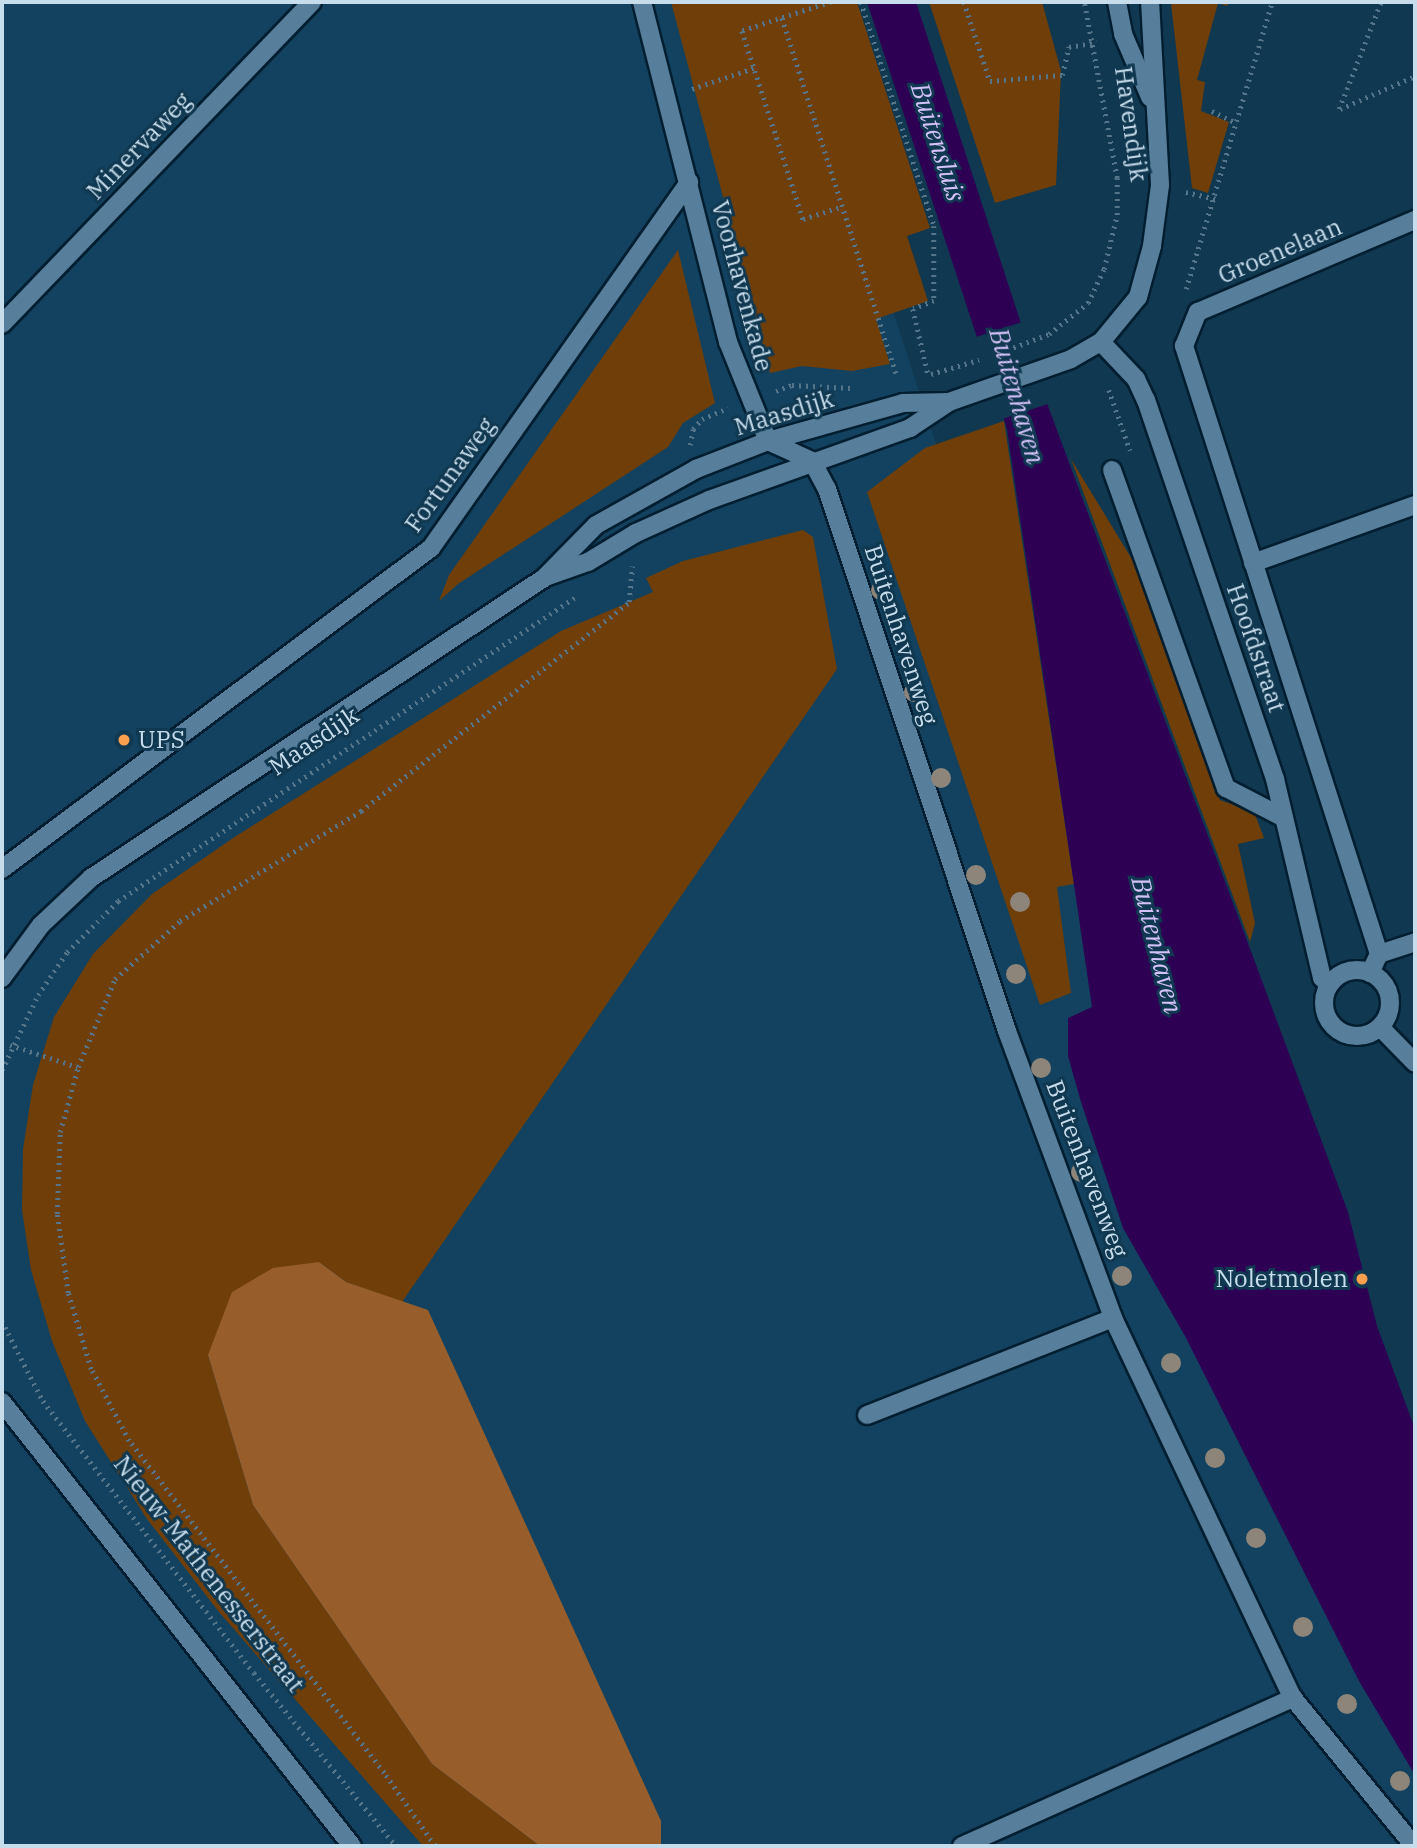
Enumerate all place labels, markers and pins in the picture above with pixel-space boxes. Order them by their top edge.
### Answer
place label: UPS [138,726,185,754]
marker: UPS [116,732,132,748]
place label: Noletmolen [1216,1265,1348,1293]
marker: Noletmolen [1354,1271,1370,1287]

